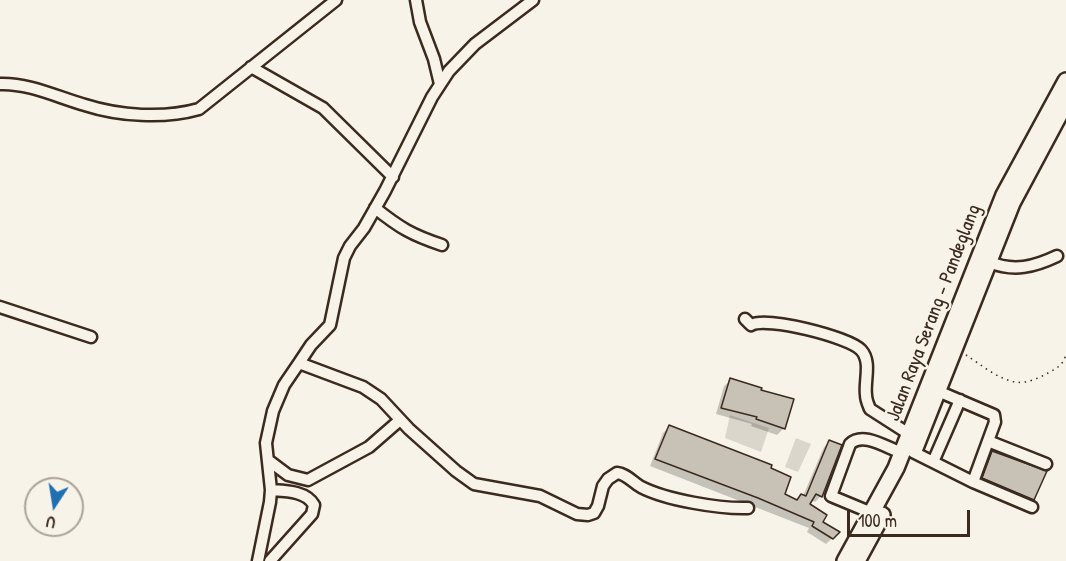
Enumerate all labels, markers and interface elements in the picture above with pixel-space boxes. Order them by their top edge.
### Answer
street label: Jalan Raya Serang - Pandeglang [882,201,986,425]
north arrow [24,477,84,537]
scale bar [850,498,973,536]
text: 100 m [858,508,897,533]
text: U [44,511,57,534]

